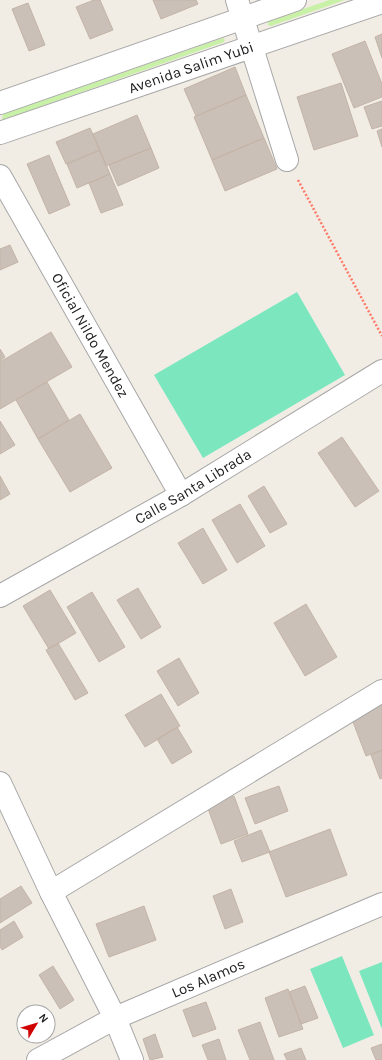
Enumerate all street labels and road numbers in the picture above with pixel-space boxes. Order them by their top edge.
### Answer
street label: Avenida Salim Yubi [126,38,256,97]
street label: Oficial Nildo Mendez [48,270,133,401]
street label: Calle Santa Librada [132,445,255,528]
street label: Los Alamos [169,955,248,1002]

